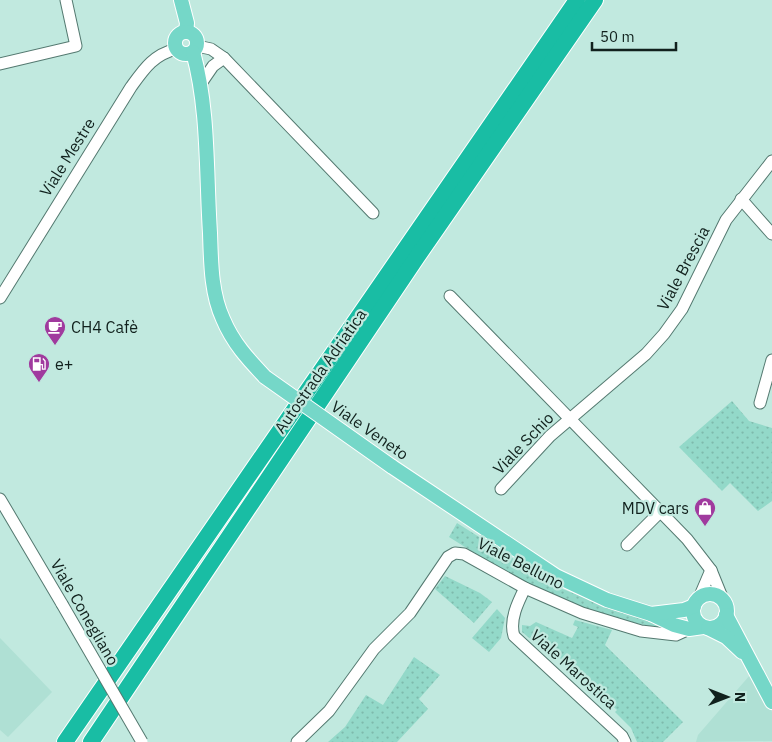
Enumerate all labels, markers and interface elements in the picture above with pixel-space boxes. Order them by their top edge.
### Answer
scale bar [592,20,676,52]
text: 50 m [600,27,635,46]
street label: Viale Mestre [35,114,99,200]
street label: Viale Brescia [652,222,714,314]
street label: Autostrada Adriatica [270,305,371,437]
cafe icon: CH4 Cafè [43,315,67,346]
place label: CH4 Cafè [71,317,138,337]
fuel station icon: e+ [27,352,51,383]
place label: e+ [55,354,73,374]
street label: Viale Veneto [328,396,412,464]
street label: Viale Schio [489,408,558,478]
shop icon: MDV cars [693,496,717,527]
place label: MDV cars [622,498,689,518]
street label: Viale Belluno [474,533,568,593]
street label: Viale Conegliano [46,555,124,669]
street label: Viale Marostica [527,625,622,713]
north arrow [702,672,752,722]
text: N [731,692,749,702]

